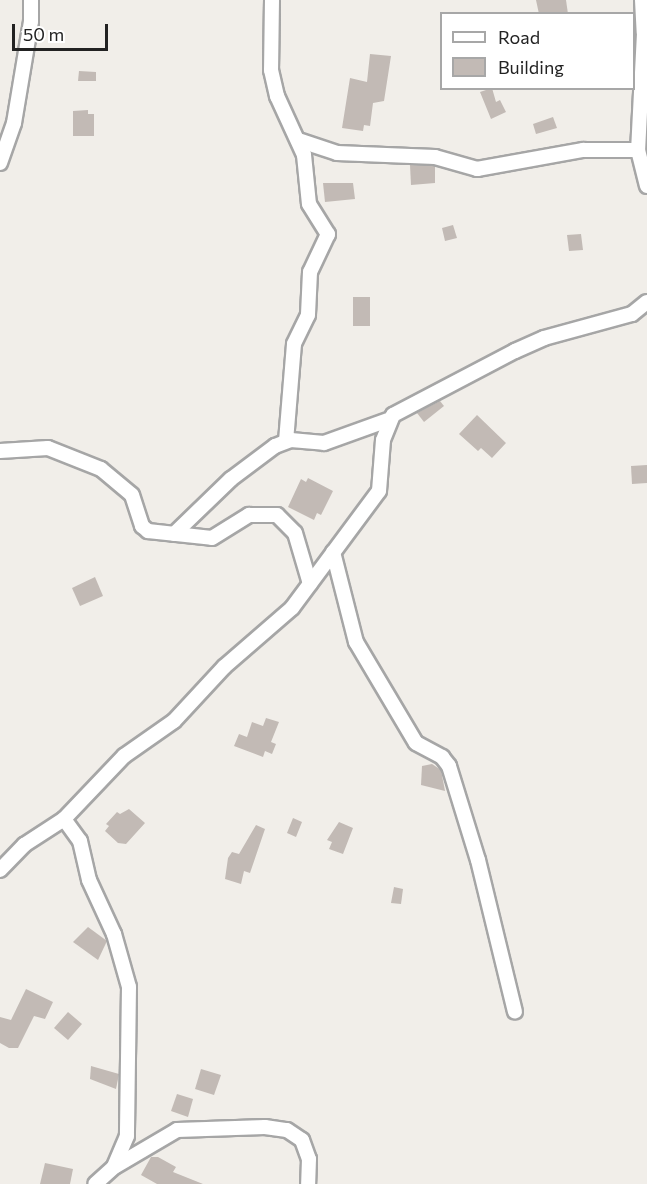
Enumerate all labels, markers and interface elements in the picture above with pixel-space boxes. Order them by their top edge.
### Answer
scale bar [15,12,111,50]
legend [440,12,635,90]
text: 50 m [23,23,64,45]
text: Road [498,26,540,48]
text: Building [498,56,564,78]

